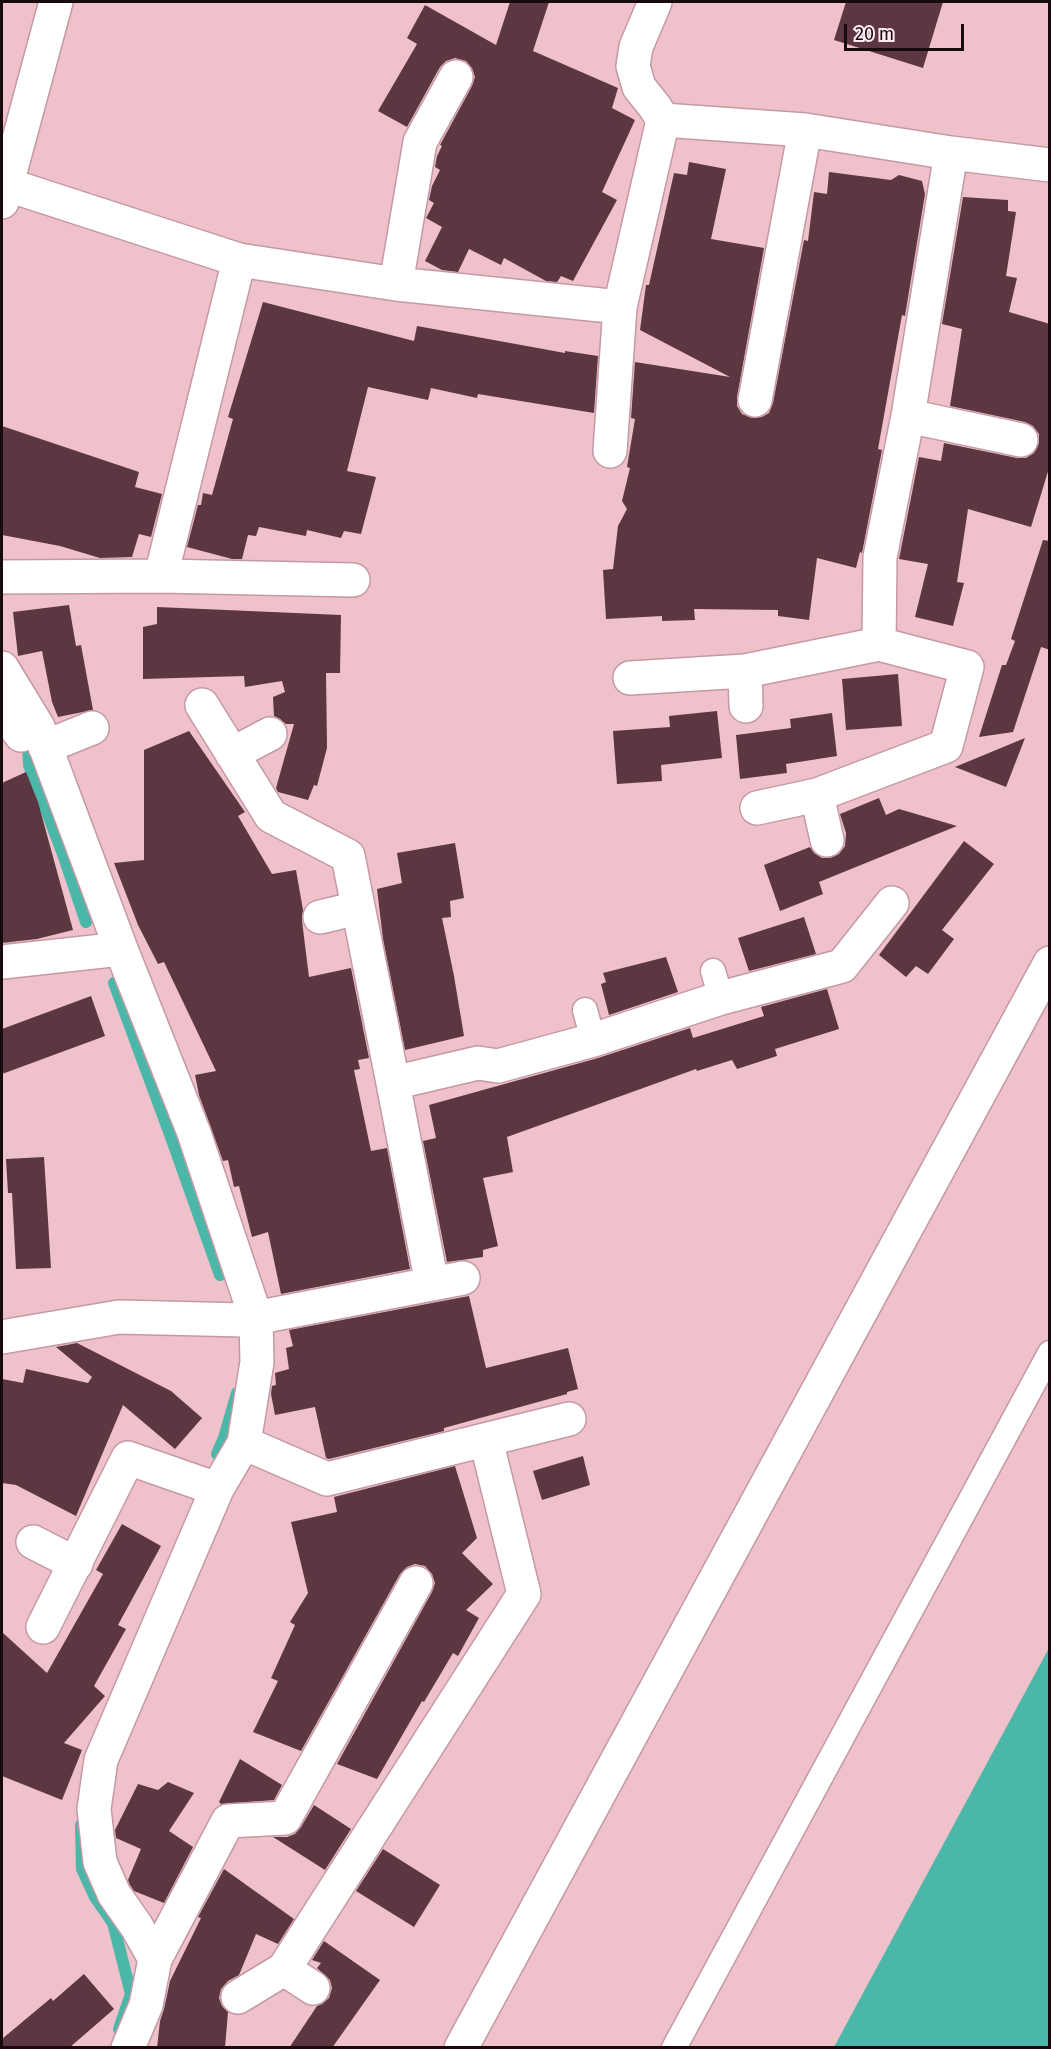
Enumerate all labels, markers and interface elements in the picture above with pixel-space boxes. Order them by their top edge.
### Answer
scale bar [847,12,967,50]
text: 20 m [855,23,894,45]

